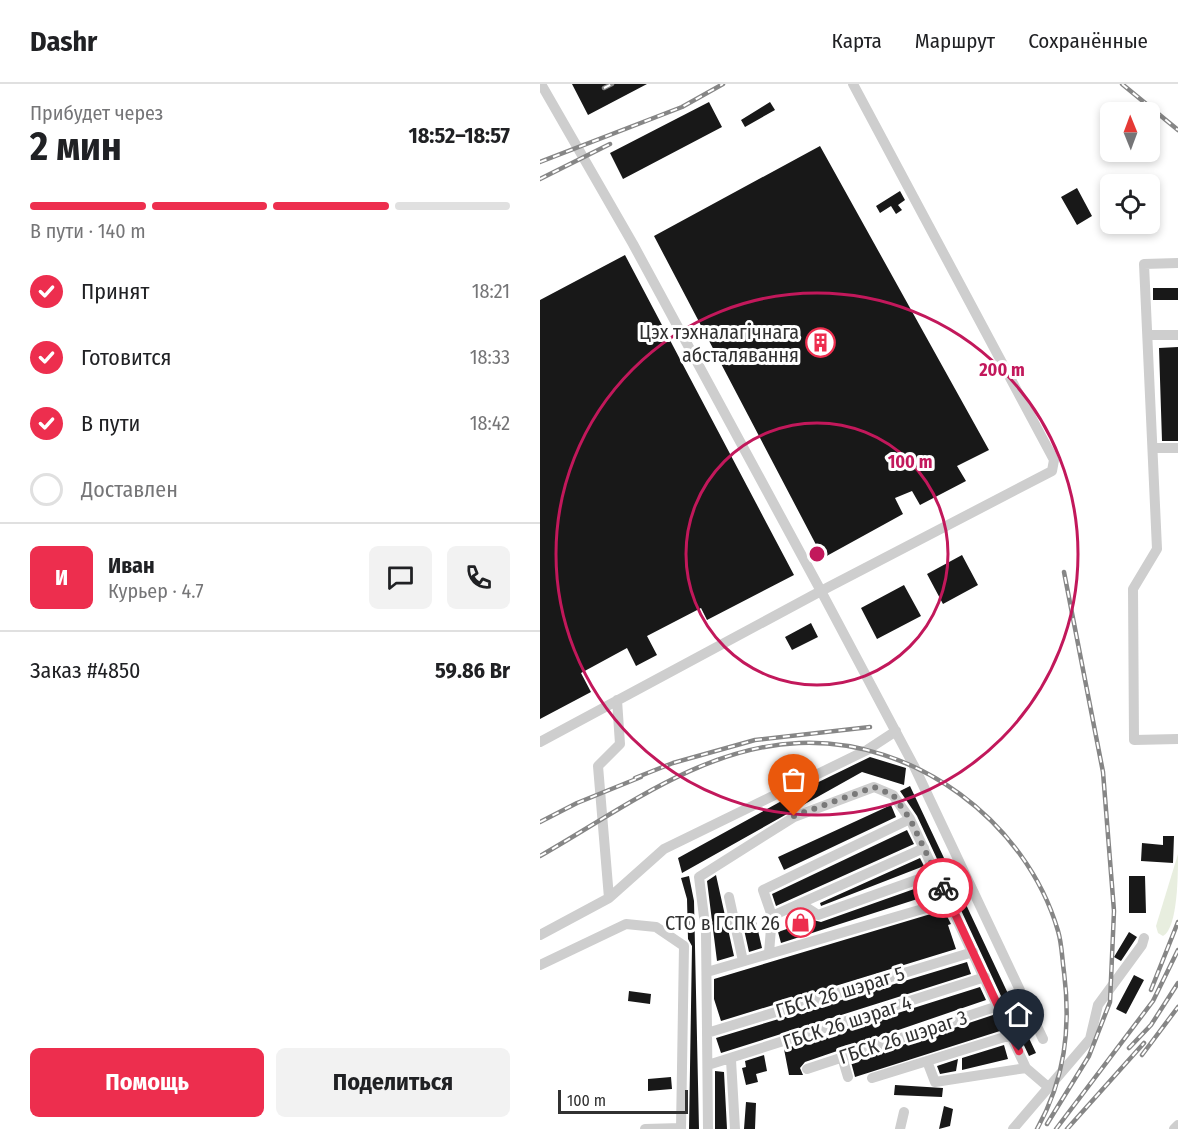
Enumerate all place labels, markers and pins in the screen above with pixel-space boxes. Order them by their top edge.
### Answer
place label: Цэх тэхналагічнага абсталявання [639,320,799,367]
building icon: Цэх тэхналагічнага абсталявання [804,327,836,359]
centre of rings [807,544,827,564]
pin [768,754,819,816]
shop icon: СТО в ГСПК 26 [785,907,817,939]
place label: СТО в ГСПК 26 [665,911,780,935]
pin [993,989,1044,1051]

